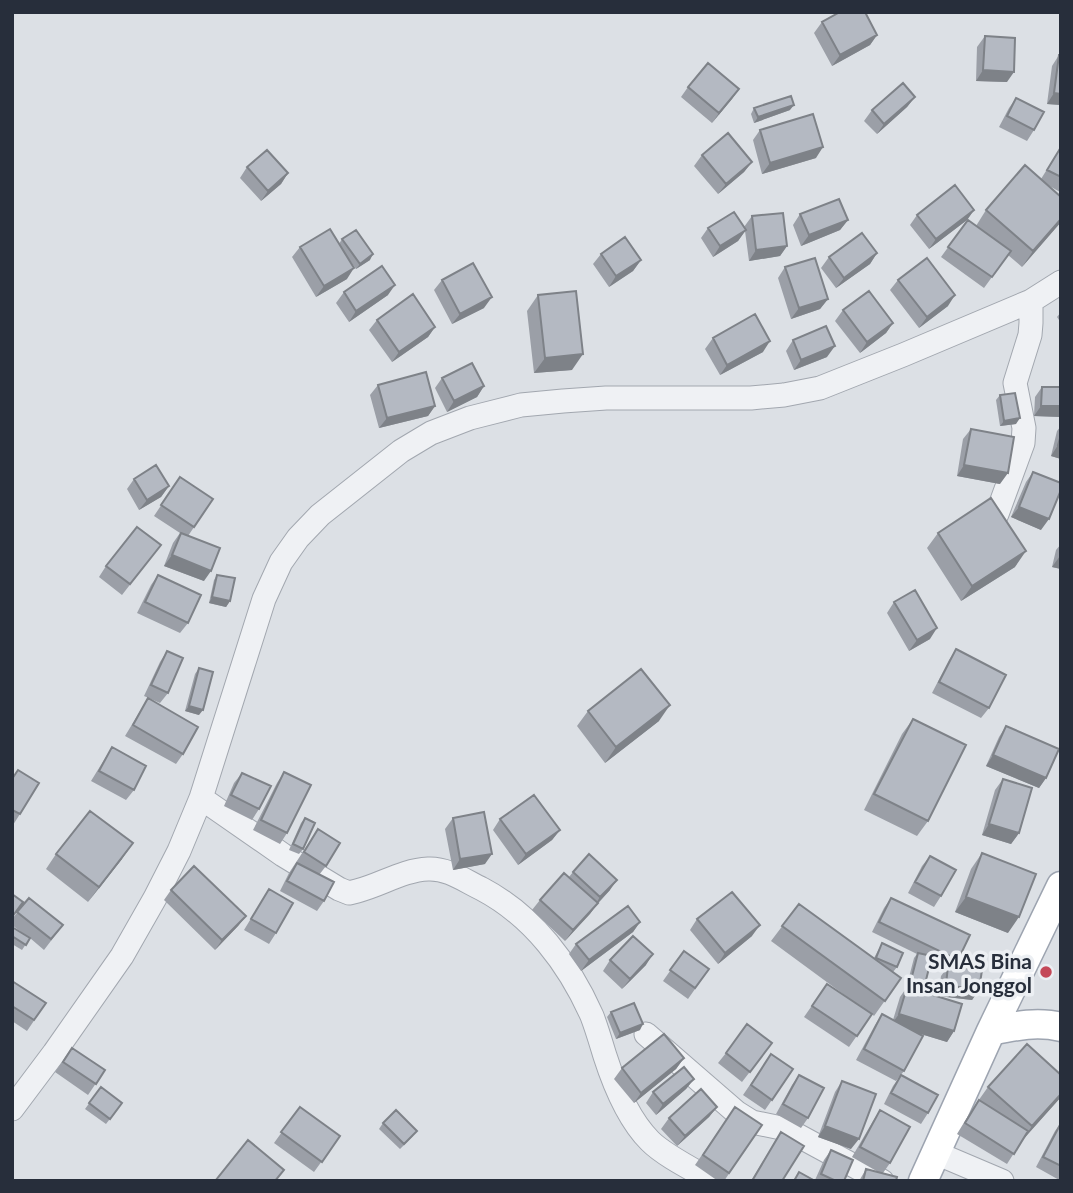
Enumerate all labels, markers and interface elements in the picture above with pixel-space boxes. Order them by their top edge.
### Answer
place label: SMAS Bina Insan Jonggol [906,948,1032,997]
marker: SMAS Bina Insan Jonggol [1038,964,1054,980]

